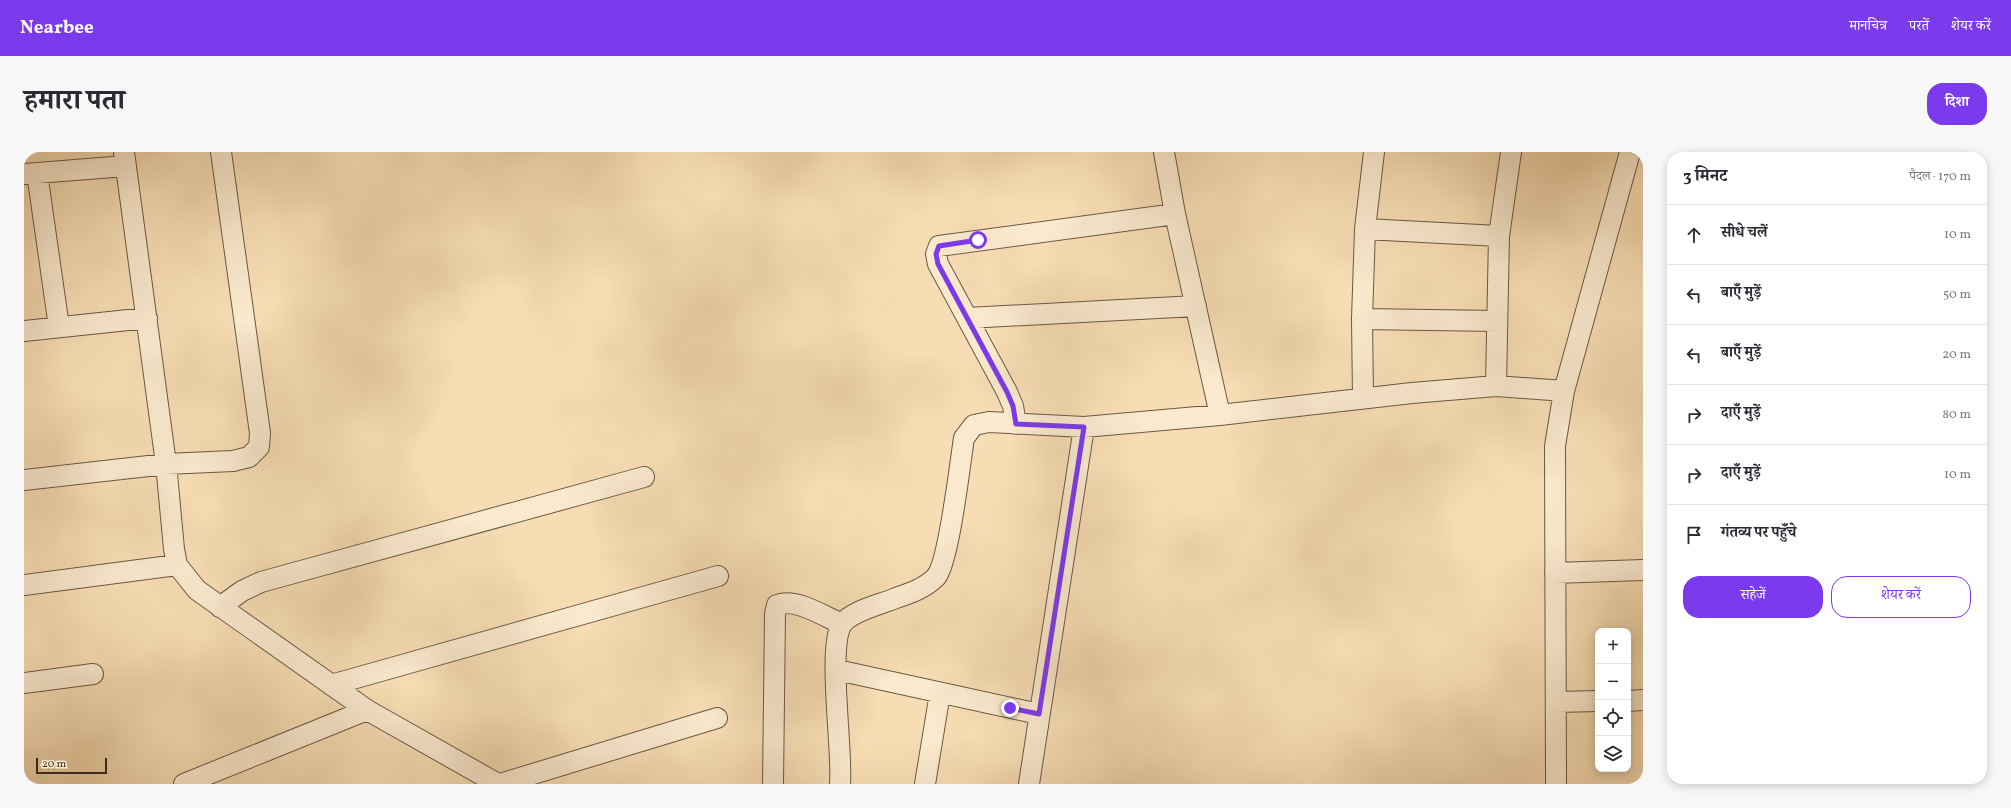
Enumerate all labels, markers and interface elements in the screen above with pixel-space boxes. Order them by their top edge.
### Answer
text: Nearbee [20,15,94,41]
text: मानचित्र [1849,17,1887,36]
text: परतें [1909,17,1929,36]
text: शेयर करें [1951,17,1991,36]
text: हमारा पता [24,82,125,121]
button: दिशा [1927,83,1987,125]
text: 3 मिनट [1683,165,1727,188]
text: पैदल · 170 m [1909,168,1971,186]
text: सीधे चलें [1721,223,1768,244]
icon: ahead [1683,224,1705,246]
text: 10 m [1944,226,1971,244]
route start [969,231,987,249]
text: बाएँ मुड़ें [1721,283,1761,304]
icon: left [1683,284,1705,306]
text: 50 m [1943,286,1971,304]
text: बाएँ मुड़ें [1721,343,1761,364]
icon: left [1683,344,1705,366]
text: 20 m [1942,346,1971,364]
text: दाएँ मुड़ें [1721,403,1761,424]
icon: right [1683,404,1705,426]
text: 80 m [1942,406,1971,424]
text: दाएँ मुड़ें [1721,463,1761,484]
icon: right [1683,464,1705,486]
text: 10 m [1944,466,1971,484]
text: गंतव्य पर पहुँचे [1721,523,1796,544]
icon: arrive [1683,524,1705,546]
button: सहेजें [1683,576,1823,618]
button: शेयर करें [1831,576,1971,618]
map controls [1595,628,1631,772]
button: + [1595,628,1631,664]
button: − [1595,664,1631,700]
route end [1001,699,1019,717]
button: locate [1595,700,1631,736]
button: layers [1595,736,1631,772]
scale bar [36,756,107,775]
text: 20 m [42,757,66,772]

